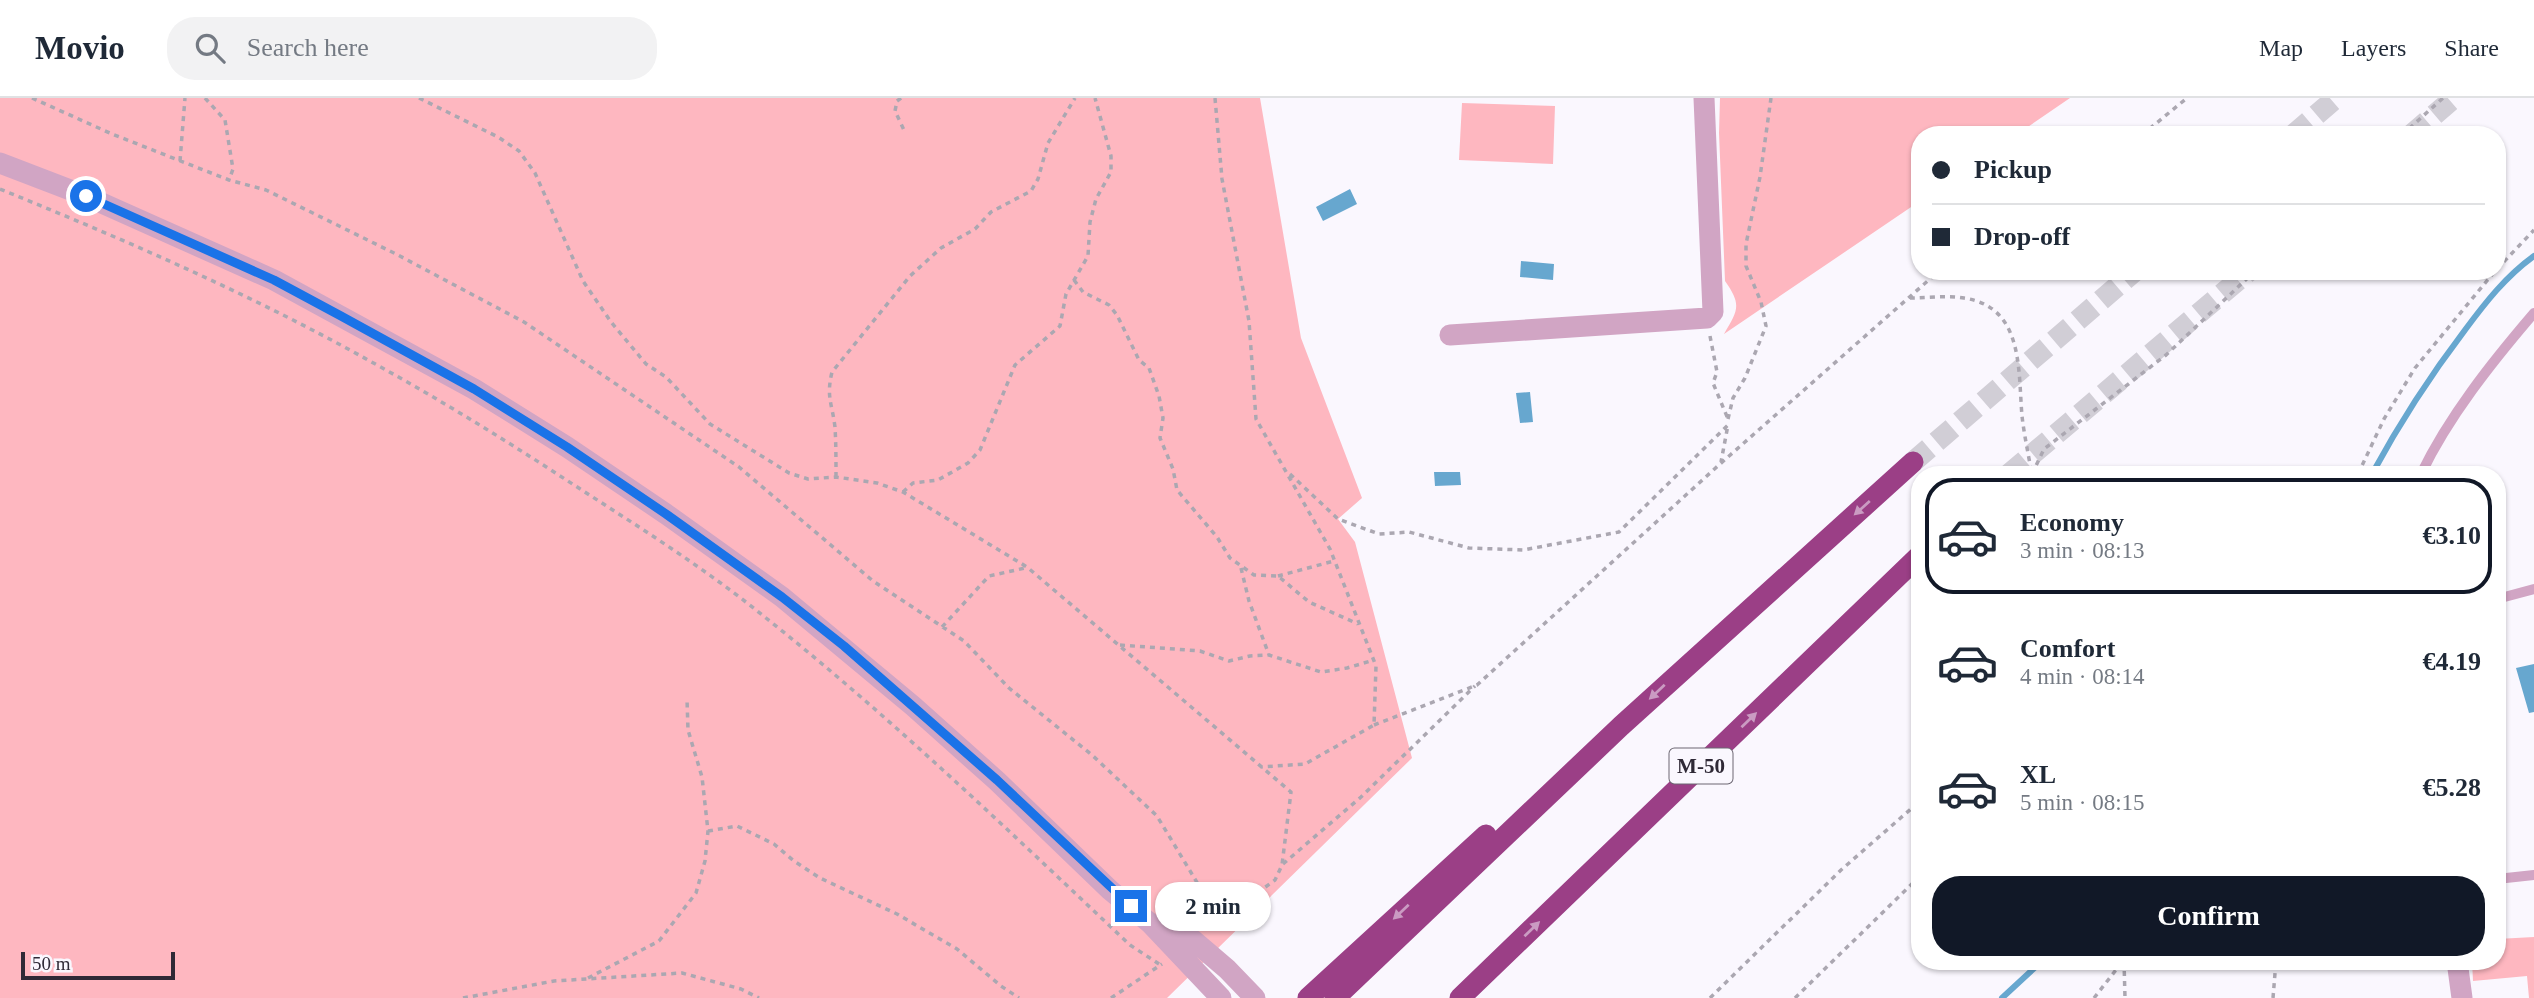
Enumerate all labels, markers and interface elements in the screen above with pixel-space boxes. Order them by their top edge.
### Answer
search box [167,17,657,80]
icon: search [191,29,229,67]
text: Movio [35,30,125,66]
text: Search here [247,33,369,62]
text: Map [2259,35,2303,61]
text: Layers [2341,35,2406,61]
text: Share [2444,35,2499,61]
text: Pickup [1974,155,2052,184]
route start [70,180,102,212]
text: Drop-off [1974,222,2070,251]
one-way arrow [1853,500,1871,516]
icon: car [1936,505,1999,568]
text: Economy [2020,508,2124,537]
text: €3.10 [2423,521,2481,550]
text: 3 min · 08:13 [2020,538,2145,563]
icon: car [1936,631,1999,694]
text: Comfort [2020,634,2115,663]
text: €4.19 [2423,647,2481,676]
text: 4 min · 08:14 [2020,664,2145,689]
one-way arrow [1649,684,1666,700]
one-way arrow [1740,712,1757,729]
road number: M-50 [1670,748,1732,784]
icon: car [1936,757,1999,820]
text: XL [2020,760,2056,789]
text: €5.28 [2423,773,2481,802]
text: 5 min · 08:15 [2020,790,2145,815]
button: Confirm [1932,876,2485,956]
callout: 2 min [1156,882,1271,930]
route end [1115,890,1147,922]
text: 2 min [1185,894,1241,919]
one-way arrow [1393,904,1410,920]
one-way arrow [1523,922,1540,938]
scale bar [21,949,175,981]
text: 50 m [32,953,71,974]

